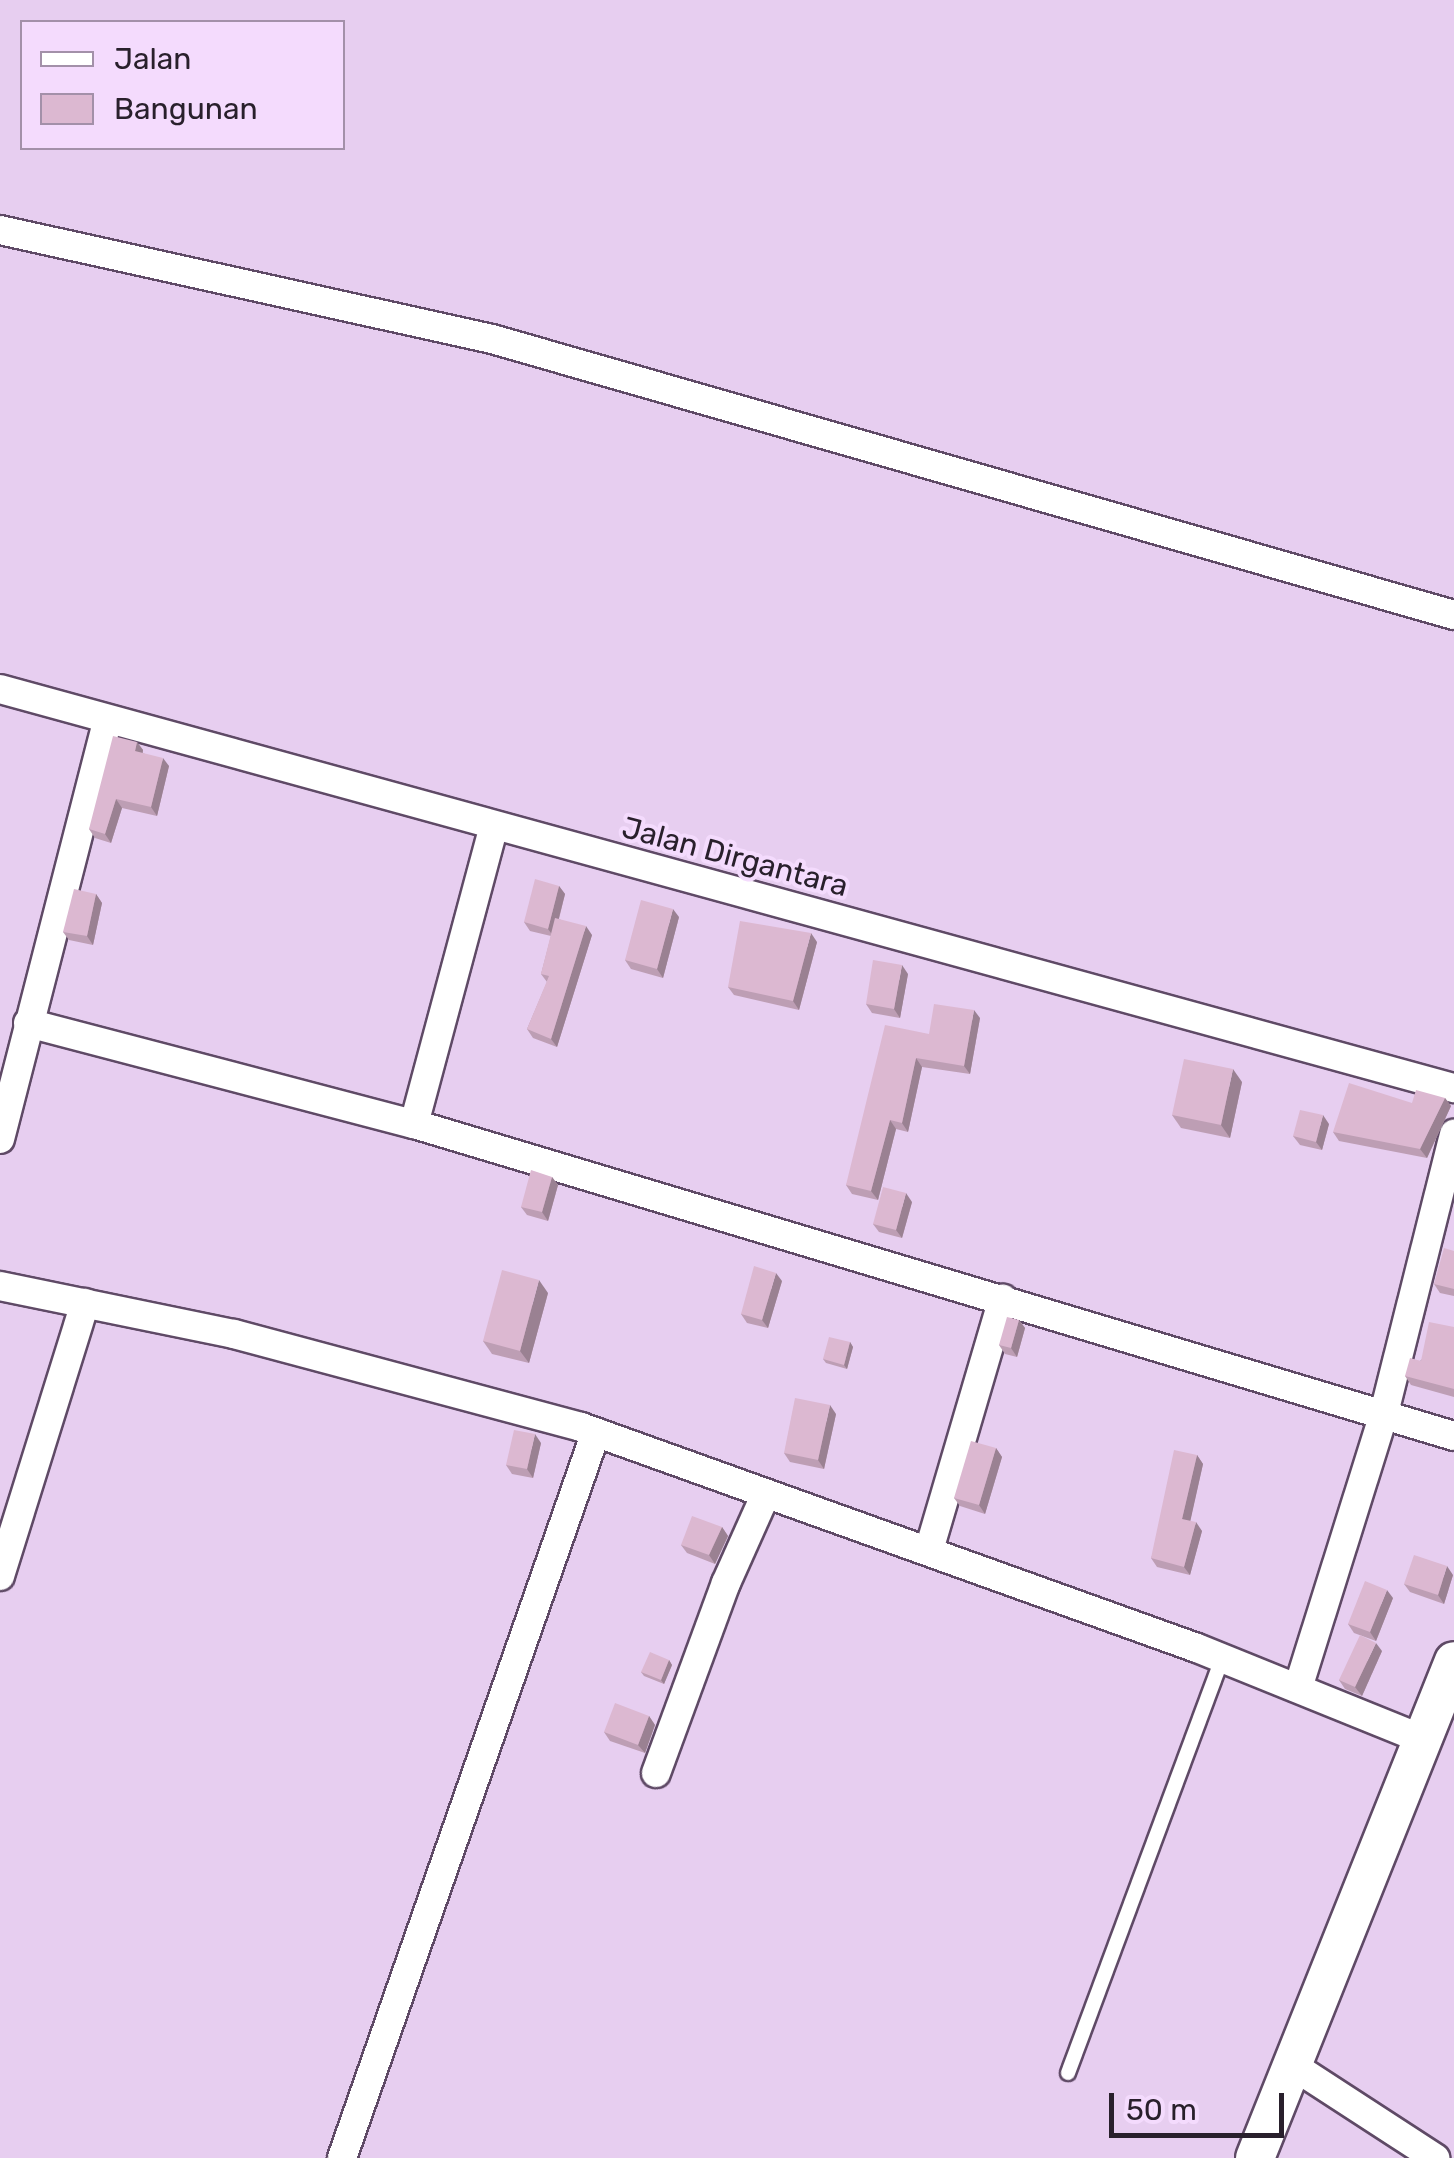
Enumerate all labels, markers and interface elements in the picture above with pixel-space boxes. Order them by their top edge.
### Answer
legend [20,20,345,150]
text: Jalan [114,41,192,77]
text: Bangunan [114,91,258,127]
street label: Jalan Dirgantara [618,810,852,904]
scale bar [1114,2073,1289,2135]
text: 50 m [1126,2092,1197,2128]

